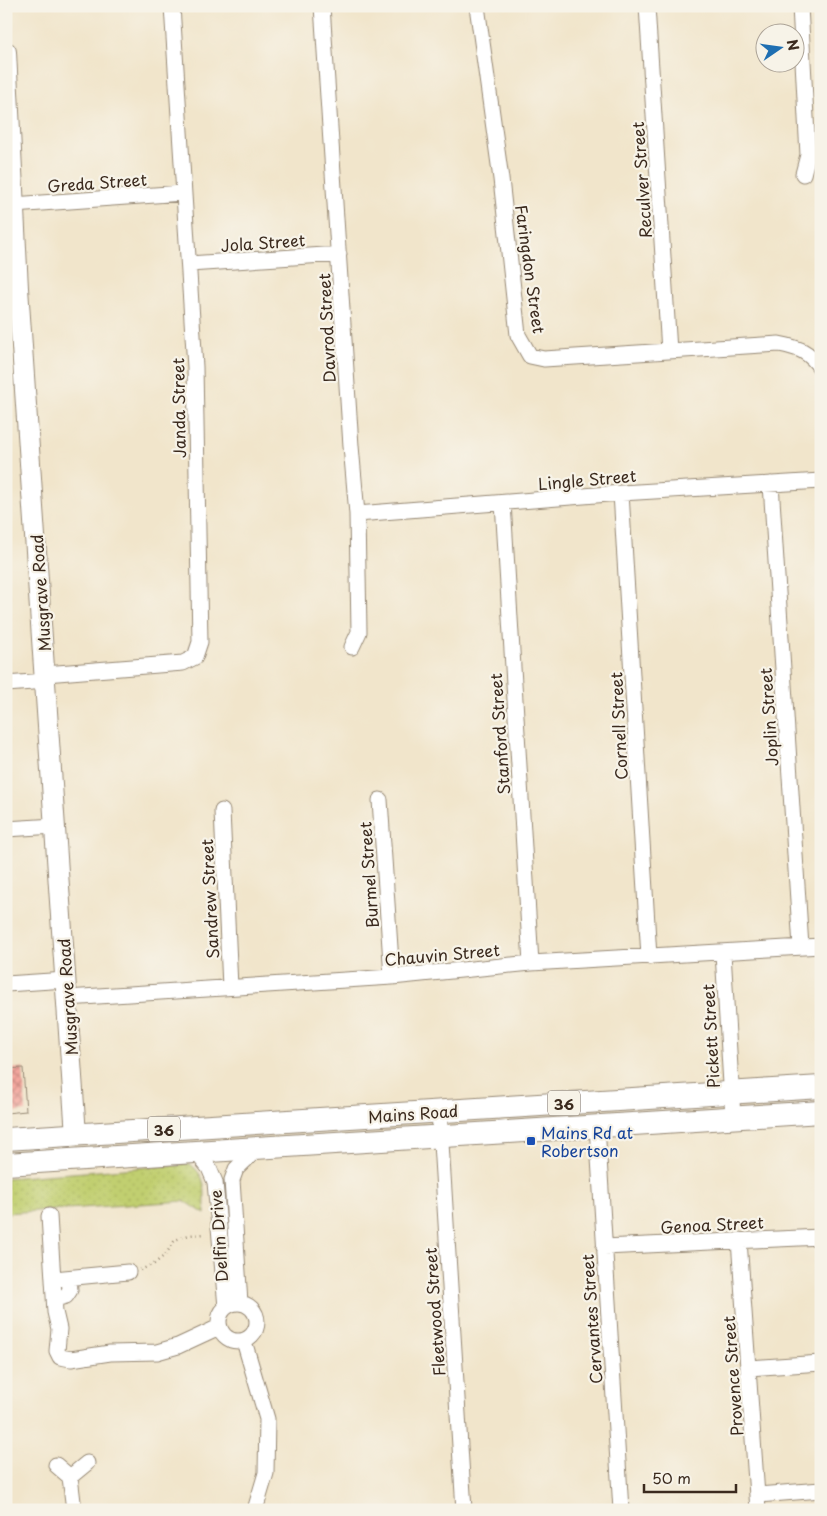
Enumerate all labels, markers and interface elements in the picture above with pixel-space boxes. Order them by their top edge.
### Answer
north arrow [754,22,804,72]
text: N [782,37,805,53]
street label: Reculver Street [625,120,657,239]
street label: Greda Street [46,167,148,197]
street label: Faringdon Street [510,203,552,335]
street label: Jola Street [220,227,306,257]
street label: Davrod Street [311,272,341,383]
street label: Janda Street [165,357,191,458]
street label: Lingle Street [537,463,638,495]
street label: Musgrave Road [24,534,56,652]
street label: Joplin Street [753,667,783,767]
street label: Cornell Street [603,671,633,781]
street label: Stanford Street [483,672,515,796]
street label: Burmel Street [352,820,384,929]
street label: Sandrew Street [194,838,224,960]
street label: Chauvin Street [383,937,501,971]
street label: Musgrave Road [51,938,83,1056]
street label: Pickett Street [695,983,725,1089]
road number: 36 [548,1090,580,1116]
street label: Mains Road [367,1098,459,1128]
road number: 36 [148,1116,180,1142]
place label: Mains Rd at Robertson [541,1120,634,1162]
marker: Mains Rd at Robertson [525,1135,537,1147]
street label: Delfin Drive [203,1189,233,1283]
street label: Genoa Street [660,1209,765,1239]
street label: Fleetwood Street [418,1247,450,1377]
street label: Cervantes Street [574,1253,608,1385]
street label: Provence Street [716,1315,748,1437]
scale bar [644,1461,737,1493]
text: 50 m [652,1466,691,1489]

